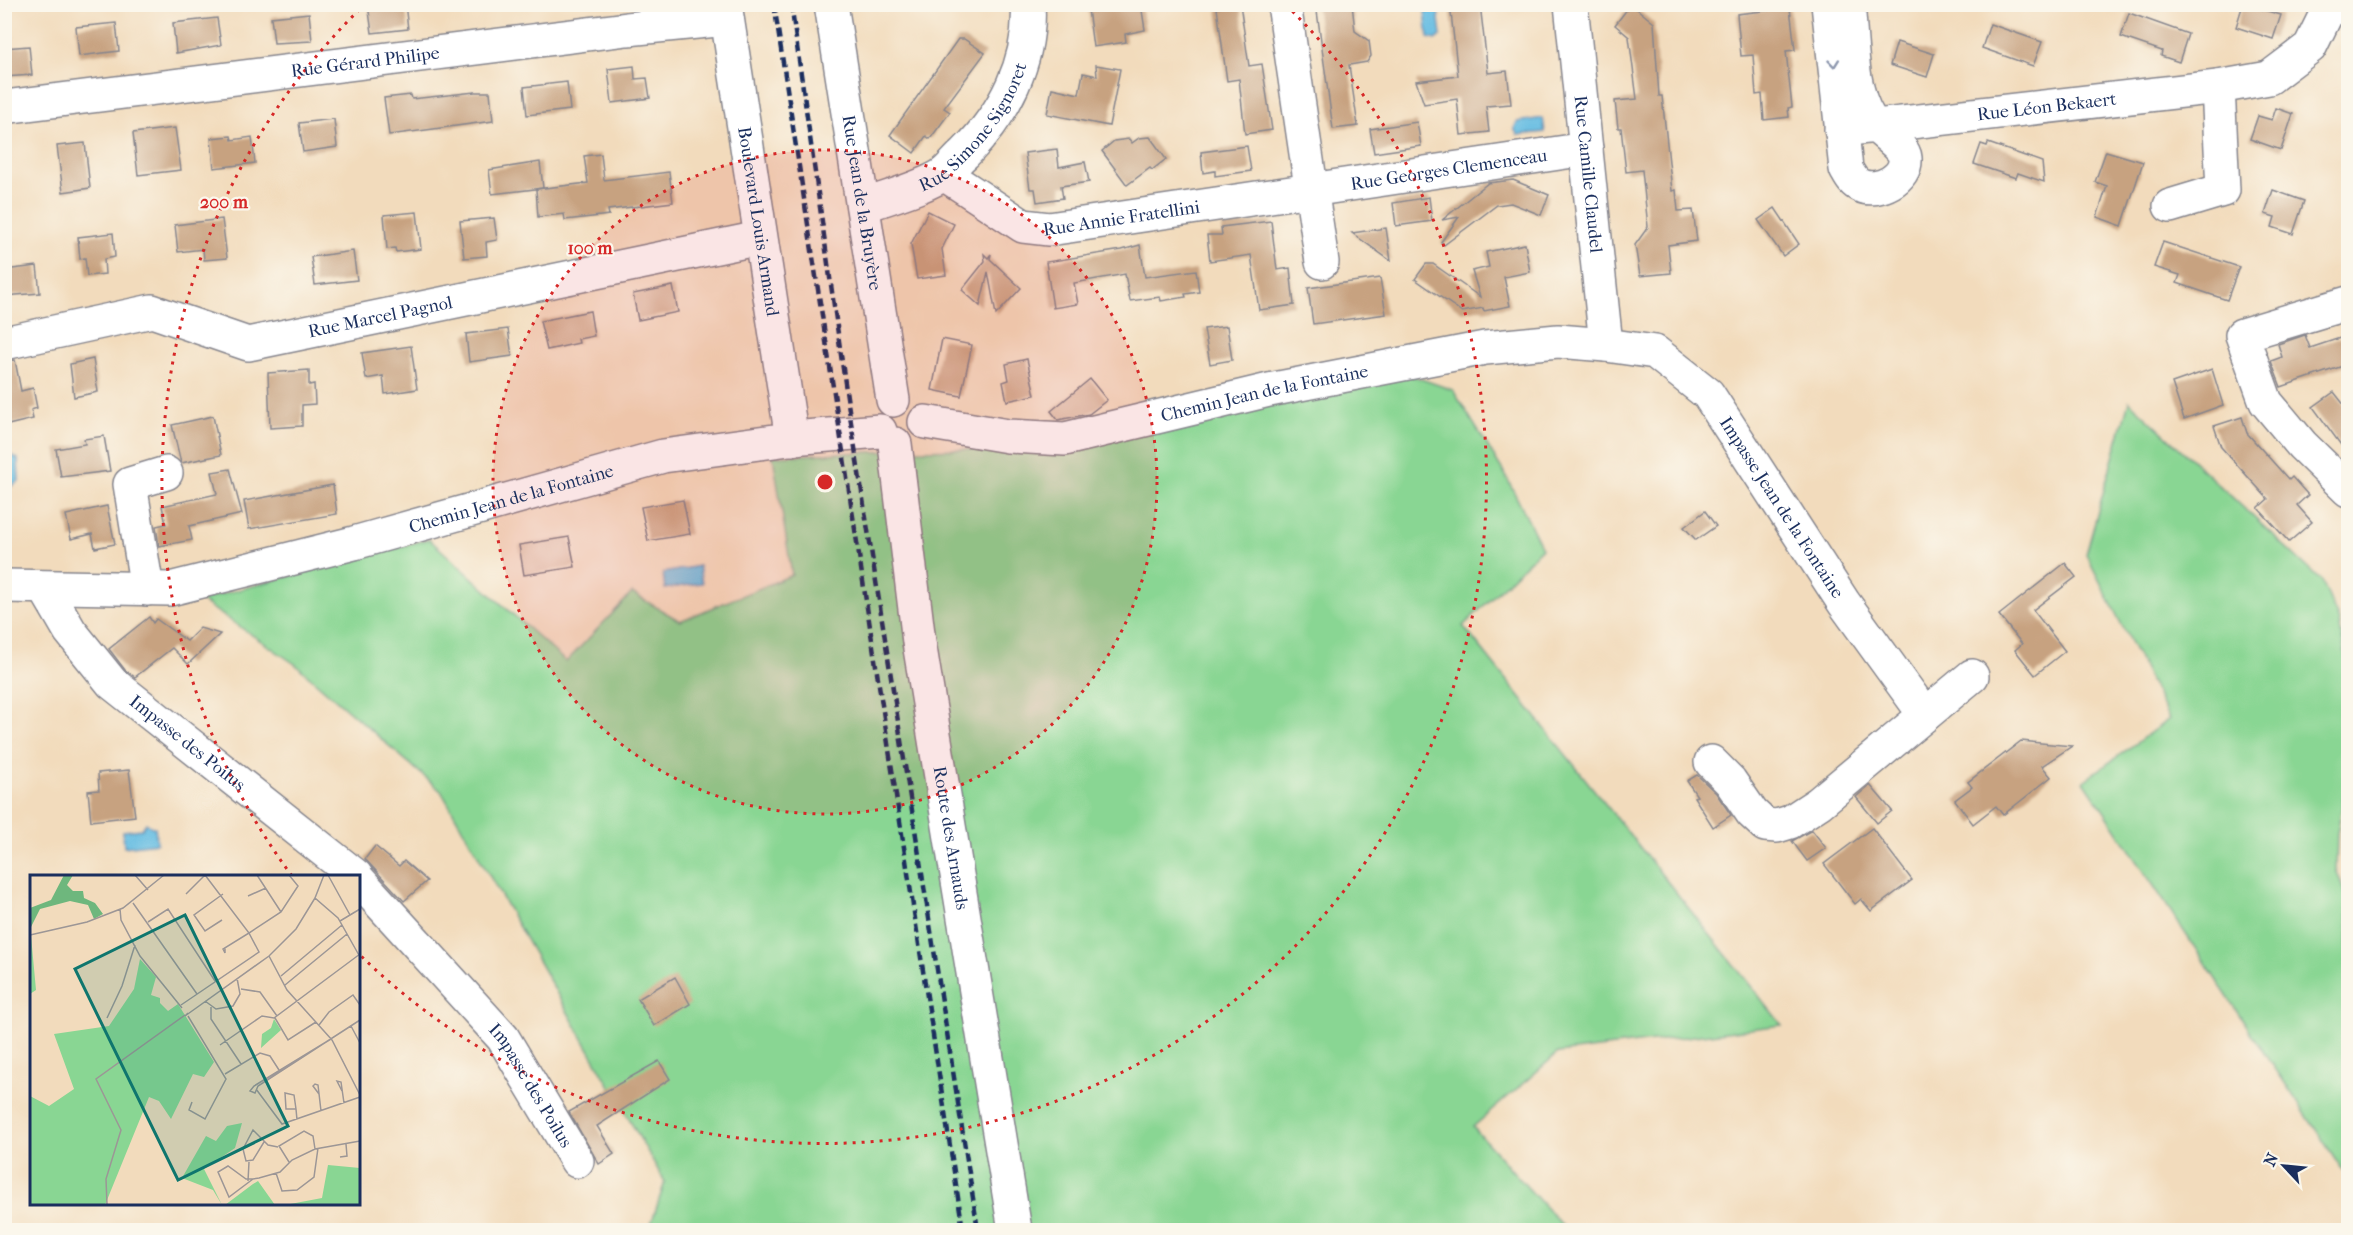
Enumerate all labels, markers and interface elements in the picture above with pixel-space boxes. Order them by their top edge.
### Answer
street label: Rue Gérard Philipe [290,43,441,82]
one-way arrow [1827,58,1840,67]
street label: Rue Simone Signoret [916,59,1032,196]
street label: Rue Léon Bekaert [1976,89,2118,125]
street label: Rue Camille Claudel [1569,94,1606,254]
street label: Rue Jean de la Bruyère [838,113,886,292]
street label: Boulevard Louis Armand [733,125,783,318]
street label: Rue Georges Clemenceau [1349,145,1549,195]
text: 200 m [200,192,249,213]
street label: Rue Annie Fratellini [1042,197,1202,241]
text: 100 m [567,238,614,259]
street label: Rue Marcel Pagnol [306,292,454,342]
street label: Chemin Jean de la Fontaine [1159,361,1370,427]
street label: Impasse Jean de la Fontaine [1715,413,1848,602]
street label: Chemin Jean de la Fontaine [407,460,616,538]
centre of rings [815,472,835,492]
street label: Impasse des Poilus [125,691,250,796]
street label: Route des Arnauds [928,765,973,912]
inset map [30,875,360,1205]
street label: Impasse des Poilus [484,1019,577,1152]
north arrow [2254,1136,2314,1196]
text: N [2260,1149,2283,1169]

